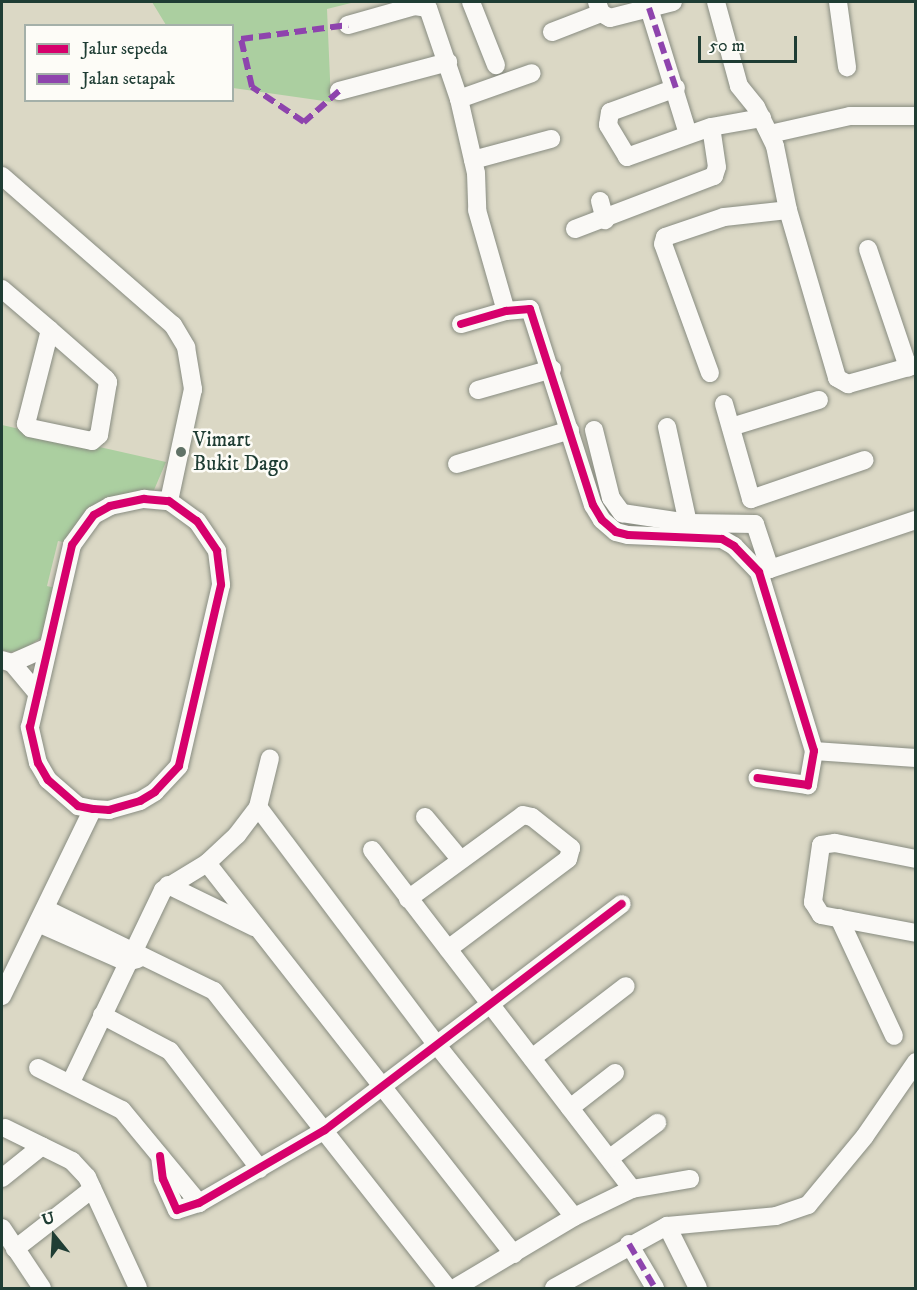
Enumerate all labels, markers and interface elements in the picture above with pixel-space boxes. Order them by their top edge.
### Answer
legend [24,24,234,102]
scale bar [701,24,800,62]
text: 50 m [709,35,745,57]
text: Jalur sepeda [82,38,168,60]
text: Jalan setapak [82,68,175,90]
place label: Vimart Bukit Dago [193,427,288,477]
marker: Vimart Bukit Dago [174,445,188,459]
north arrow [24,1206,84,1266]
text: U [39,1207,57,1230]

